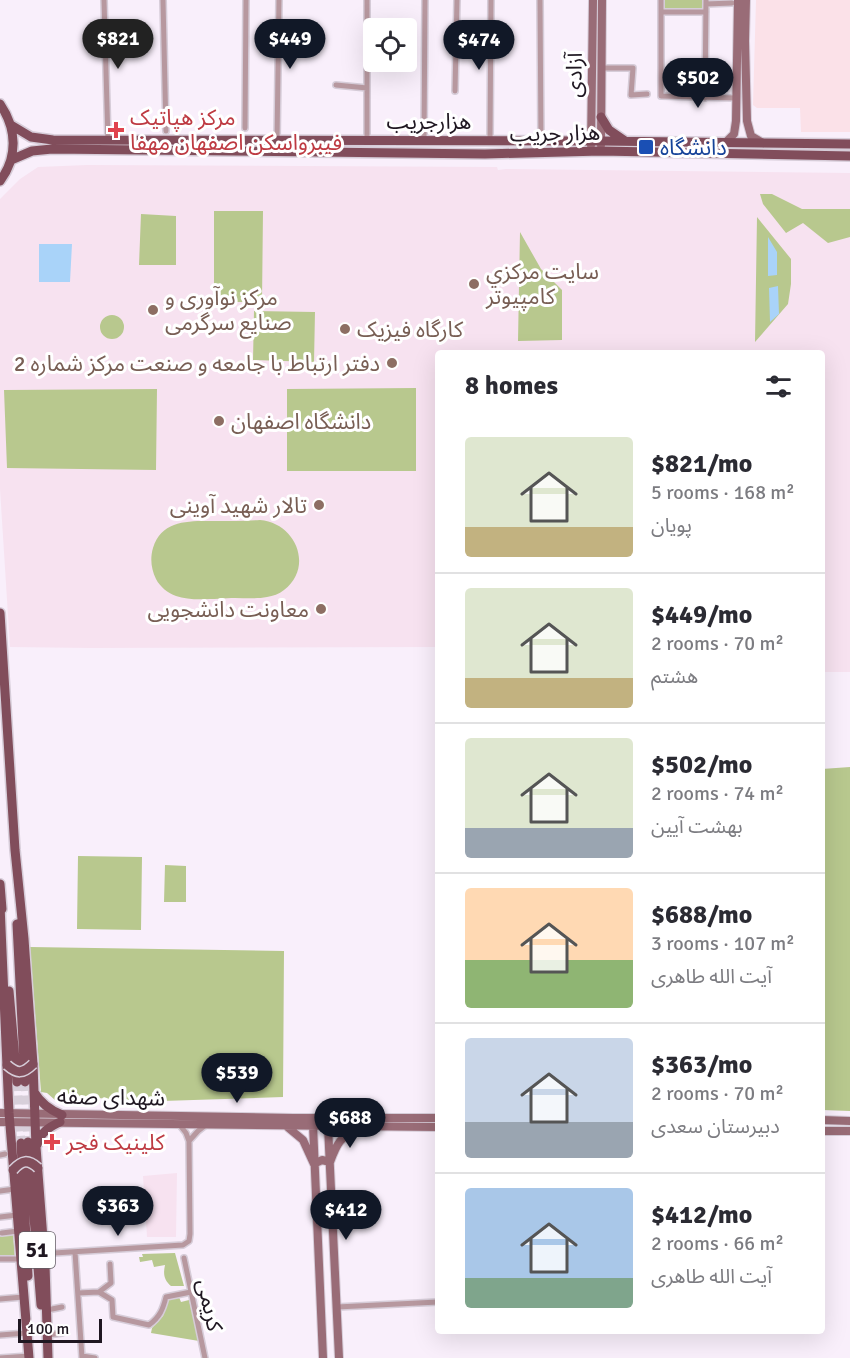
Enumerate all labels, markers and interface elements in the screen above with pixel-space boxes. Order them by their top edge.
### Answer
map controls [363,18,417,72]
button: locate [363,18,417,72]
pin: $821 [82,19,154,70]
pin: $449 [254,19,326,70]
pin: $474 [443,20,515,71]
text: $821 [96,26,140,51]
text: $449 [268,26,312,51]
text: $474 [457,27,501,52]
street label: آزادی [560,51,588,98]
pin: $502 [662,58,734,109]
text: $502 [676,65,720,90]
place label: مرکز هپاتیک فیبرواسکن اصفهان مهفا [130,104,342,156]
street label: هزارجریب [387,108,471,135]
street label: هزار جریب [509,119,601,147]
marker: مرکز هپاتیک فیبرواسکن اصفهان مهفا [107,121,125,139]
place label: دانشگاه [660,134,727,161]
marker: دانشگاه [637,138,655,156]
place label: سايت مرکزي کامپيوتر [485,258,599,311]
marker: سايت مرکزي کامپيوتر [467,277,481,291]
place label: مرکز نوآوری و صنایع سرگرمی [165,284,292,339]
marker: مرکز نوآوری و صنایع سرگرمی [146,303,160,317]
place label: کارگاه فیزیک [357,316,464,343]
marker: کارگاه فیزیک [338,322,352,336]
place label: دفتر ارتباط با جامعه و صنعت مرکز شماره 2 [14,350,380,377]
marker: دفتر ارتباط با جامعه و صنعت مرکز شماره 2 [385,356,399,370]
text: 8 homes [465,370,558,402]
icon: filters [762,370,795,403]
place label: دانشگاه اصفهان [231,408,371,435]
marker: دانشگاه اصفهان [212,414,226,428]
text: $821/mo [651,448,752,480]
icon: home [513,461,585,533]
text: 5 rooms · 168 m² [651,480,795,505]
place label: تالار شهید آوینی [170,492,307,519]
marker: تالار شهید آوینی [312,498,326,512]
text: پویان [651,513,692,538]
place label: معاونت دانشجویی [147,596,309,623]
text: $449/mo [651,599,752,631]
marker: معاونت دانشجویی [314,602,328,616]
icon: home [513,612,585,684]
text: 2 rooms · 70 m² [651,631,784,656]
text: هشتم [651,664,698,689]
text: $502/mo [651,749,752,781]
icon: home [513,762,585,834]
text: 2 rooms · 74 m² [651,781,784,806]
text: بهشت آیین [651,814,743,839]
text: $688/mo [651,899,752,931]
icon: home [513,912,585,984]
text: 3 rooms · 107 m² [651,931,795,956]
text: آیت الله طاهری [651,964,772,989]
text: $363/mo [651,1049,752,1081]
pin: $539 [201,1053,273,1104]
text: $539 [215,1060,259,1085]
icon: home [513,1062,585,1134]
text: 2 rooms · 70 m² [651,1081,784,1106]
street label: شهدای صفه [57,1083,165,1111]
pin: $688 [314,1098,386,1149]
text: $688 [328,1105,372,1130]
text: دبیرستان سعدی [651,1114,780,1139]
place label: کلینیک فجر [65,1129,165,1156]
marker: کلینیک فجر [43,1133,61,1151]
pin: $363 [82,1186,154,1237]
pin: $412 [310,1190,382,1241]
text: $363 [96,1193,140,1218]
text: $412 [324,1197,368,1222]
text: $412/mo [651,1199,752,1231]
icon: home [513,1212,585,1284]
text: 2 rooms · 66 m² [651,1231,784,1256]
road number: 51 [19,1232,55,1268]
text: آیت الله طاهری [651,1264,772,1289]
street label: کریمی [191,1276,229,1334]
scale bar [18,1316,102,1344]
text: 100 m [27,1319,69,1339]

